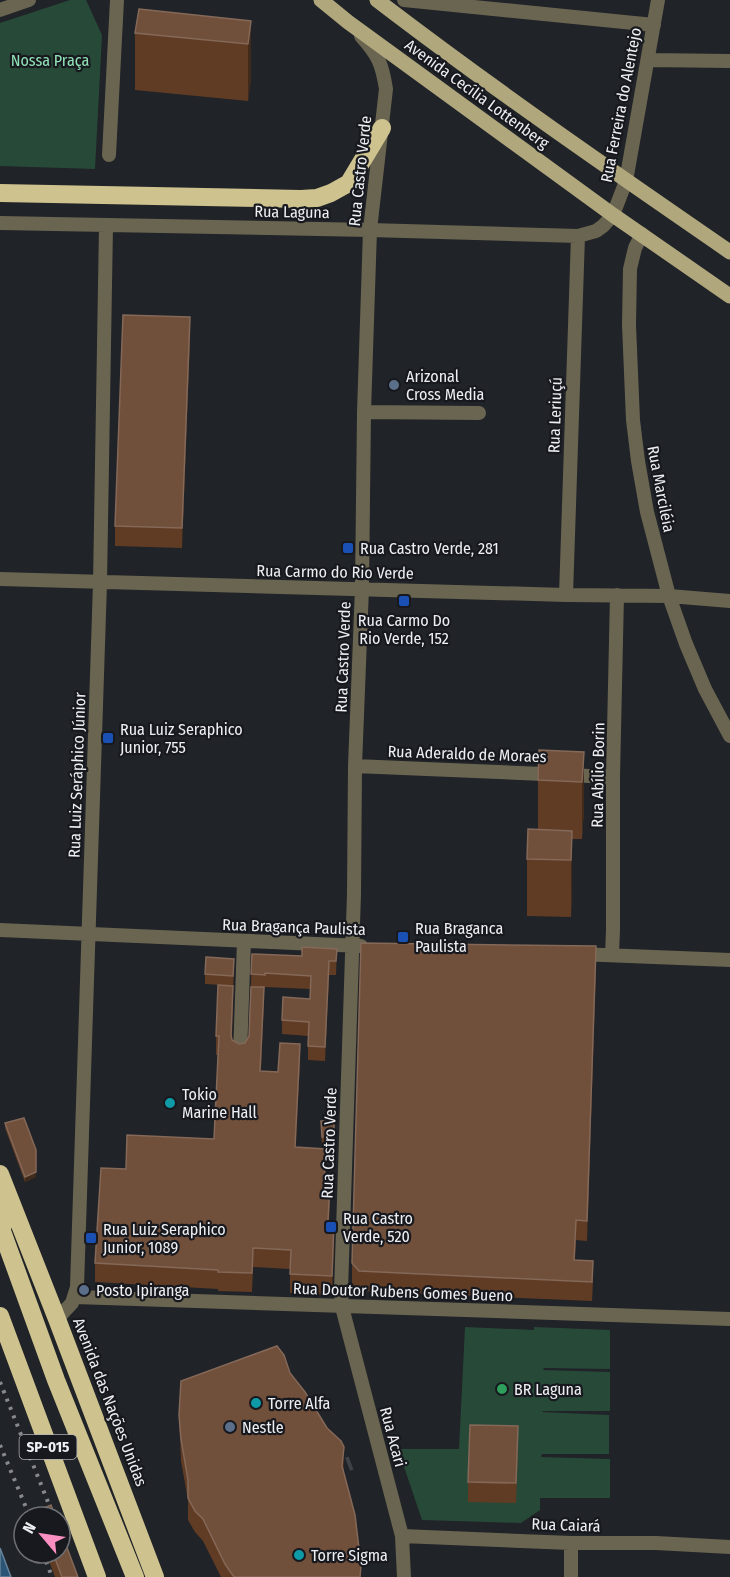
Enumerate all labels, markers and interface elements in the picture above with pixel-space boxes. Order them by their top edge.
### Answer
street label: Rua Ferreira do Alentejo [597,26,645,184]
street label: Avenida Cecília Lottenberg [401,35,553,153]
park label: Nossa Praça [11,51,89,70]
street label: Rua Castro Verde [345,115,375,227]
street label: Rua Laguna [254,202,330,222]
place label: Arizonal Cross Media [406,367,485,404]
street label: Rua Leriuçú [544,376,566,454]
marker: Arizonal Cross Media [387,378,401,392]
street label: Rua Marciléia [643,444,679,534]
place label: Rua Castro Verde, 281 [360,539,499,558]
marker: Rua Castro Verde, 281 [341,541,355,555]
street label: Rua Carmo do Rio Verde [256,561,414,583]
marker: Rua Carmo Do Rio Verde, 152 [397,594,411,608]
street label: Rua Castro Verde [332,601,354,713]
place label: Rua Carmo Do Rio Verde, 152 [358,611,450,648]
street label: Rua Luiz Seráphico Júnior [65,691,89,858]
place label: Rua Luiz Seraphico Junior, 755 [120,720,243,757]
street label: Rua Abílio Borin [588,722,608,828]
marker: Rua Luiz Seraphico Junior, 755 [101,731,115,745]
street label: Rua Aderaldo de Moraes [387,742,547,766]
street label: Rua Bragança Paulista [222,915,366,939]
place label: Rua Braganca Paulista [415,919,503,956]
marker: Rua Braganca Paulista [396,930,410,944]
place label: Tokio Marine Hall [182,1085,257,1122]
street label: Rua Castro Verde [318,1087,340,1199]
marker: Tokio Marine Hall [163,1096,177,1110]
place label: Rua Castro Verde, 520 [343,1209,413,1246]
place label: Rua Luiz Seraphico Junior, 1089 [103,1220,226,1257]
marker: Rua Castro Verde, 520 [324,1220,338,1234]
marker: Rua Luiz Seraphico Junior, 1089 [84,1231,98,1245]
street label: Rua Doutor Rubens Gomes Bueno [293,1279,513,1305]
place label: Posto Ipiranga [96,1281,190,1300]
marker: Posto Ipiranga [77,1283,91,1297]
street label: Avenida das Nações Unidas [69,1315,151,1489]
place label: BR Laguna [514,1380,582,1399]
marker: BR Laguna [495,1382,509,1396]
place label: Torre Alfa [268,1394,331,1413]
marker: Torre Alfa [249,1396,263,1410]
street label: Rua Acari [376,1405,410,1469]
place label: Nestle [242,1418,284,1437]
marker: Nestle [223,1420,237,1434]
road number: SP-015 [20,1435,76,1459]
north arrow [12,1505,72,1565]
street label: Rua Caiará [531,1514,601,1536]
text: N [19,1519,40,1537]
place label: Torre Sigma [311,1546,388,1565]
marker: Torre Sigma [292,1548,306,1562]

